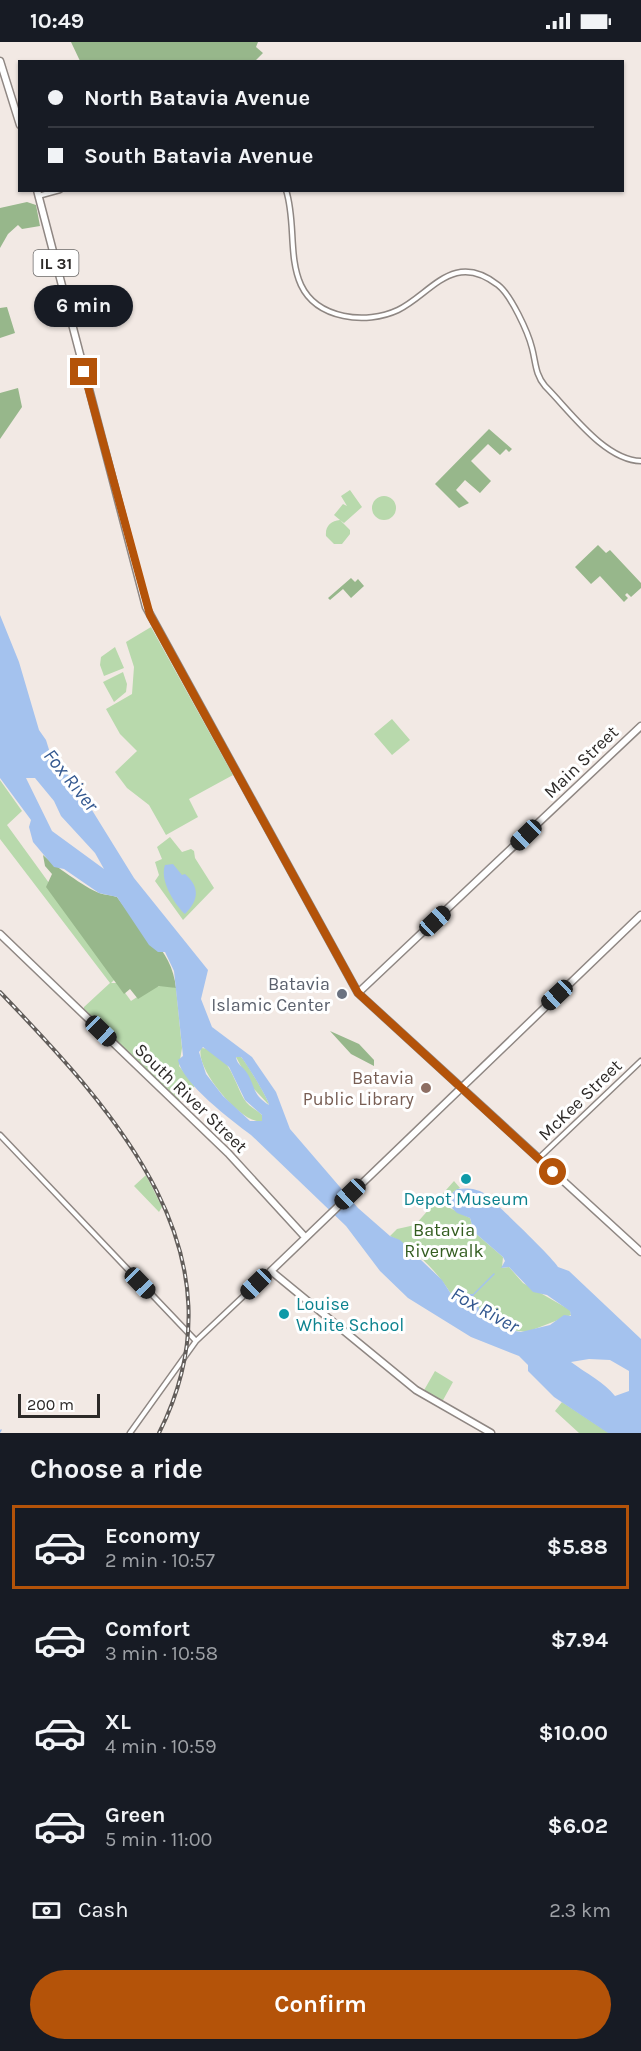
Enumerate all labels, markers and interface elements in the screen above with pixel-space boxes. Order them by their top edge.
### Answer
text: 10:49 [30,8,84,34]
text: North Batavia Avenue [84,85,310,111]
text: South Batavia Avenue [84,143,314,169]
road number: IL 31 [34,250,78,276]
callout: 6 min [34,285,134,327]
text: 6 min [56,294,111,317]
route end [70,358,97,385]
street label: Main Street [539,721,623,803]
water label: Fox River [39,744,104,817]
car [507,816,545,854]
car [416,902,454,940]
place label: Batavia Islamic Center [211,973,330,1016]
car [538,976,576,1014]
marker: Batavia Islamic Center [335,987,349,1001]
car [82,1012,120,1050]
street label: South River Street [130,1039,252,1158]
street label: McKee Street [534,1055,627,1145]
place label: Batavia Public Library [303,1067,415,1110]
marker: Batavia Public Library [419,1081,433,1095]
route start [539,1158,566,1185]
marker: Depot Museum [459,1172,473,1186]
car [331,1175,369,1213]
place label: Depot Museum [403,1188,529,1210]
park label: Batavia Riverwalk [404,1219,484,1262]
car [121,1264,159,1302]
car [237,1265,275,1303]
water label: Fox River [447,1282,524,1339]
place label: Louise White School [296,1293,404,1336]
marker: Louise White School [277,1307,291,1321]
scale bar [18,1391,100,1418]
text: 200 m [27,1395,74,1414]
text: Choose a ride [30,1453,203,1485]
icon: car [33,1520,87,1574]
text: Economy [105,1523,200,1549]
text: $5.88 [547,1534,608,1560]
text: 2 min · 10:57 [105,1549,215,1572]
icon: car [33,1613,87,1667]
text: Comfort [105,1616,190,1642]
text: $7.94 [551,1627,608,1653]
text: 3 min · 10:58 [105,1642,218,1665]
icon: car [33,1706,87,1760]
text: XL [105,1709,131,1735]
text: $10.00 [539,1720,608,1746]
text: 4 min · 10:59 [105,1735,217,1758]
icon: car [33,1799,87,1853]
text: Green [105,1802,166,1828]
text: $6.02 [548,1813,608,1839]
text: 5 min · 11:00 [105,1828,212,1851]
icon: cash [30,1894,63,1927]
text: Cash [78,1897,128,1923]
text: 2.3 km [549,1899,611,1922]
button: Confirm [30,1970,611,2039]

